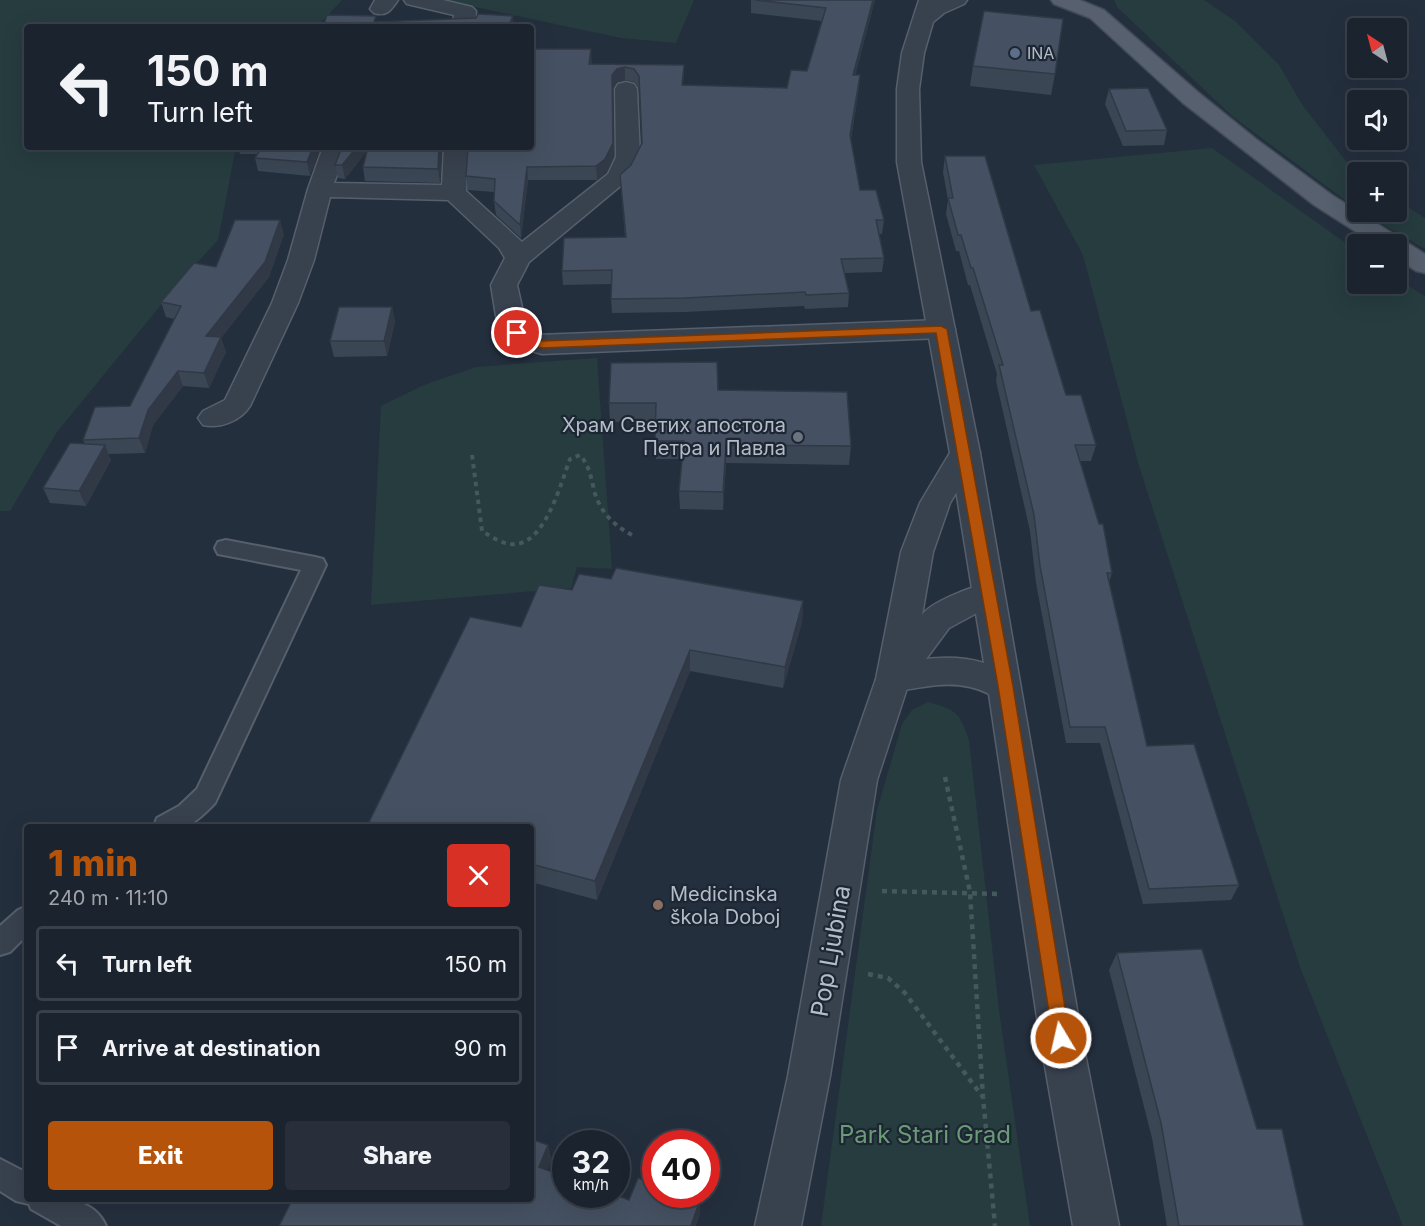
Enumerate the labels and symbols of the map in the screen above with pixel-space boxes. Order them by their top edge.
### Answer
north arrow [1347,18,1407,78]
place label: INA [1027,43,1054,63]
marker: INA [1008,46,1022,60]
pin [491,307,542,358]
place label: Храм Светих апостола Петра и Павла [562,413,786,460]
marker: Храм Светих апостола Петра и Павла [791,430,805,444]
place label: Medicinska škola Doboj [670,882,780,929]
street label: Pop Ljubina [805,883,856,1019]
marker: Medicinska škola Doboj [651,898,665,912]
position arrow [1029,1006,1093,1070]
park label: Park Stari Grad [839,1120,1011,1149]
speed limit sign: 40 [642,1130,720,1208]

